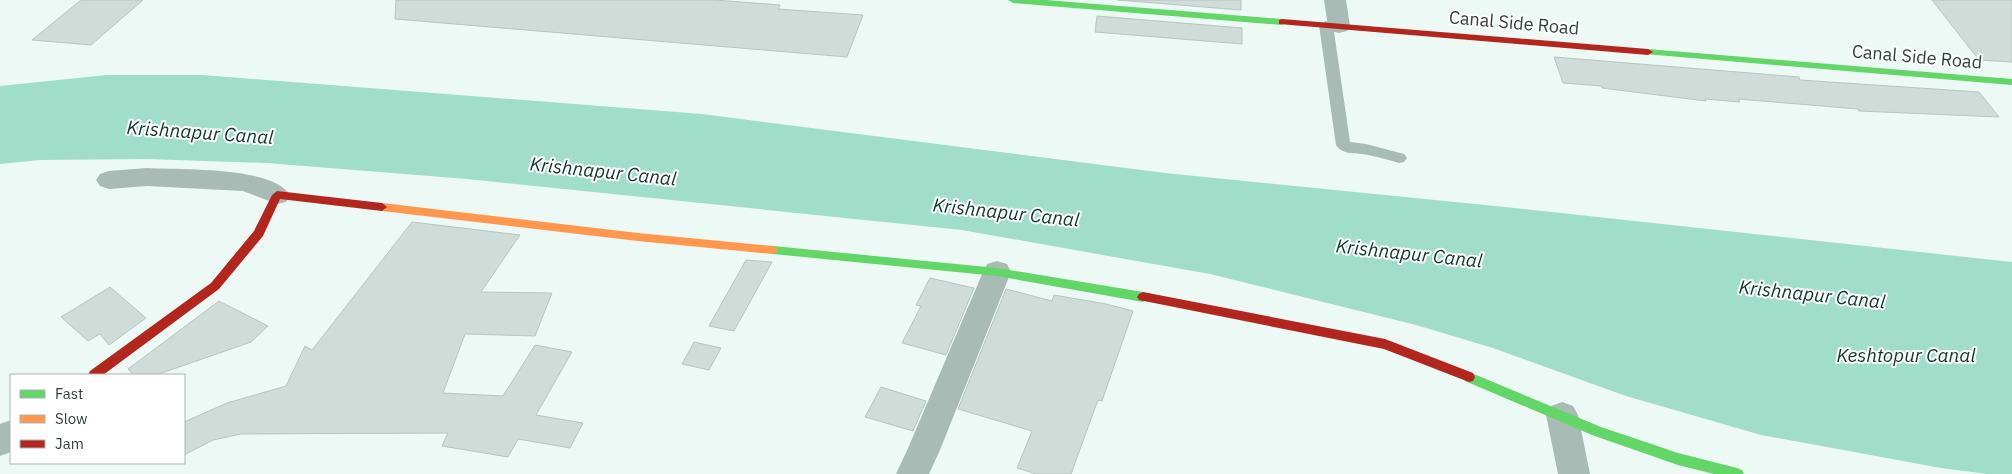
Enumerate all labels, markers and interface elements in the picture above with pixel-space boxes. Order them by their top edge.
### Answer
street label: Canal Side Road [1448,5,1580,40]
street label: Canal Side Road [1851,39,1983,74]
water label: Krishnapur Canal [126,115,274,149]
water label: Krishnapur Canal [529,151,677,191]
water label: Krishnapur Canal [932,192,1080,232]
water label: Krishnapur Canal [1335,233,1483,273]
water label: Krishnapur Canal [1738,274,1886,314]
water label: Keshtopur Canal [1837,343,1975,367]
legend [10,374,185,464]
text: Fast [55,384,83,403]
text: Slow [55,409,88,428]
text: Jam [55,434,84,453]

